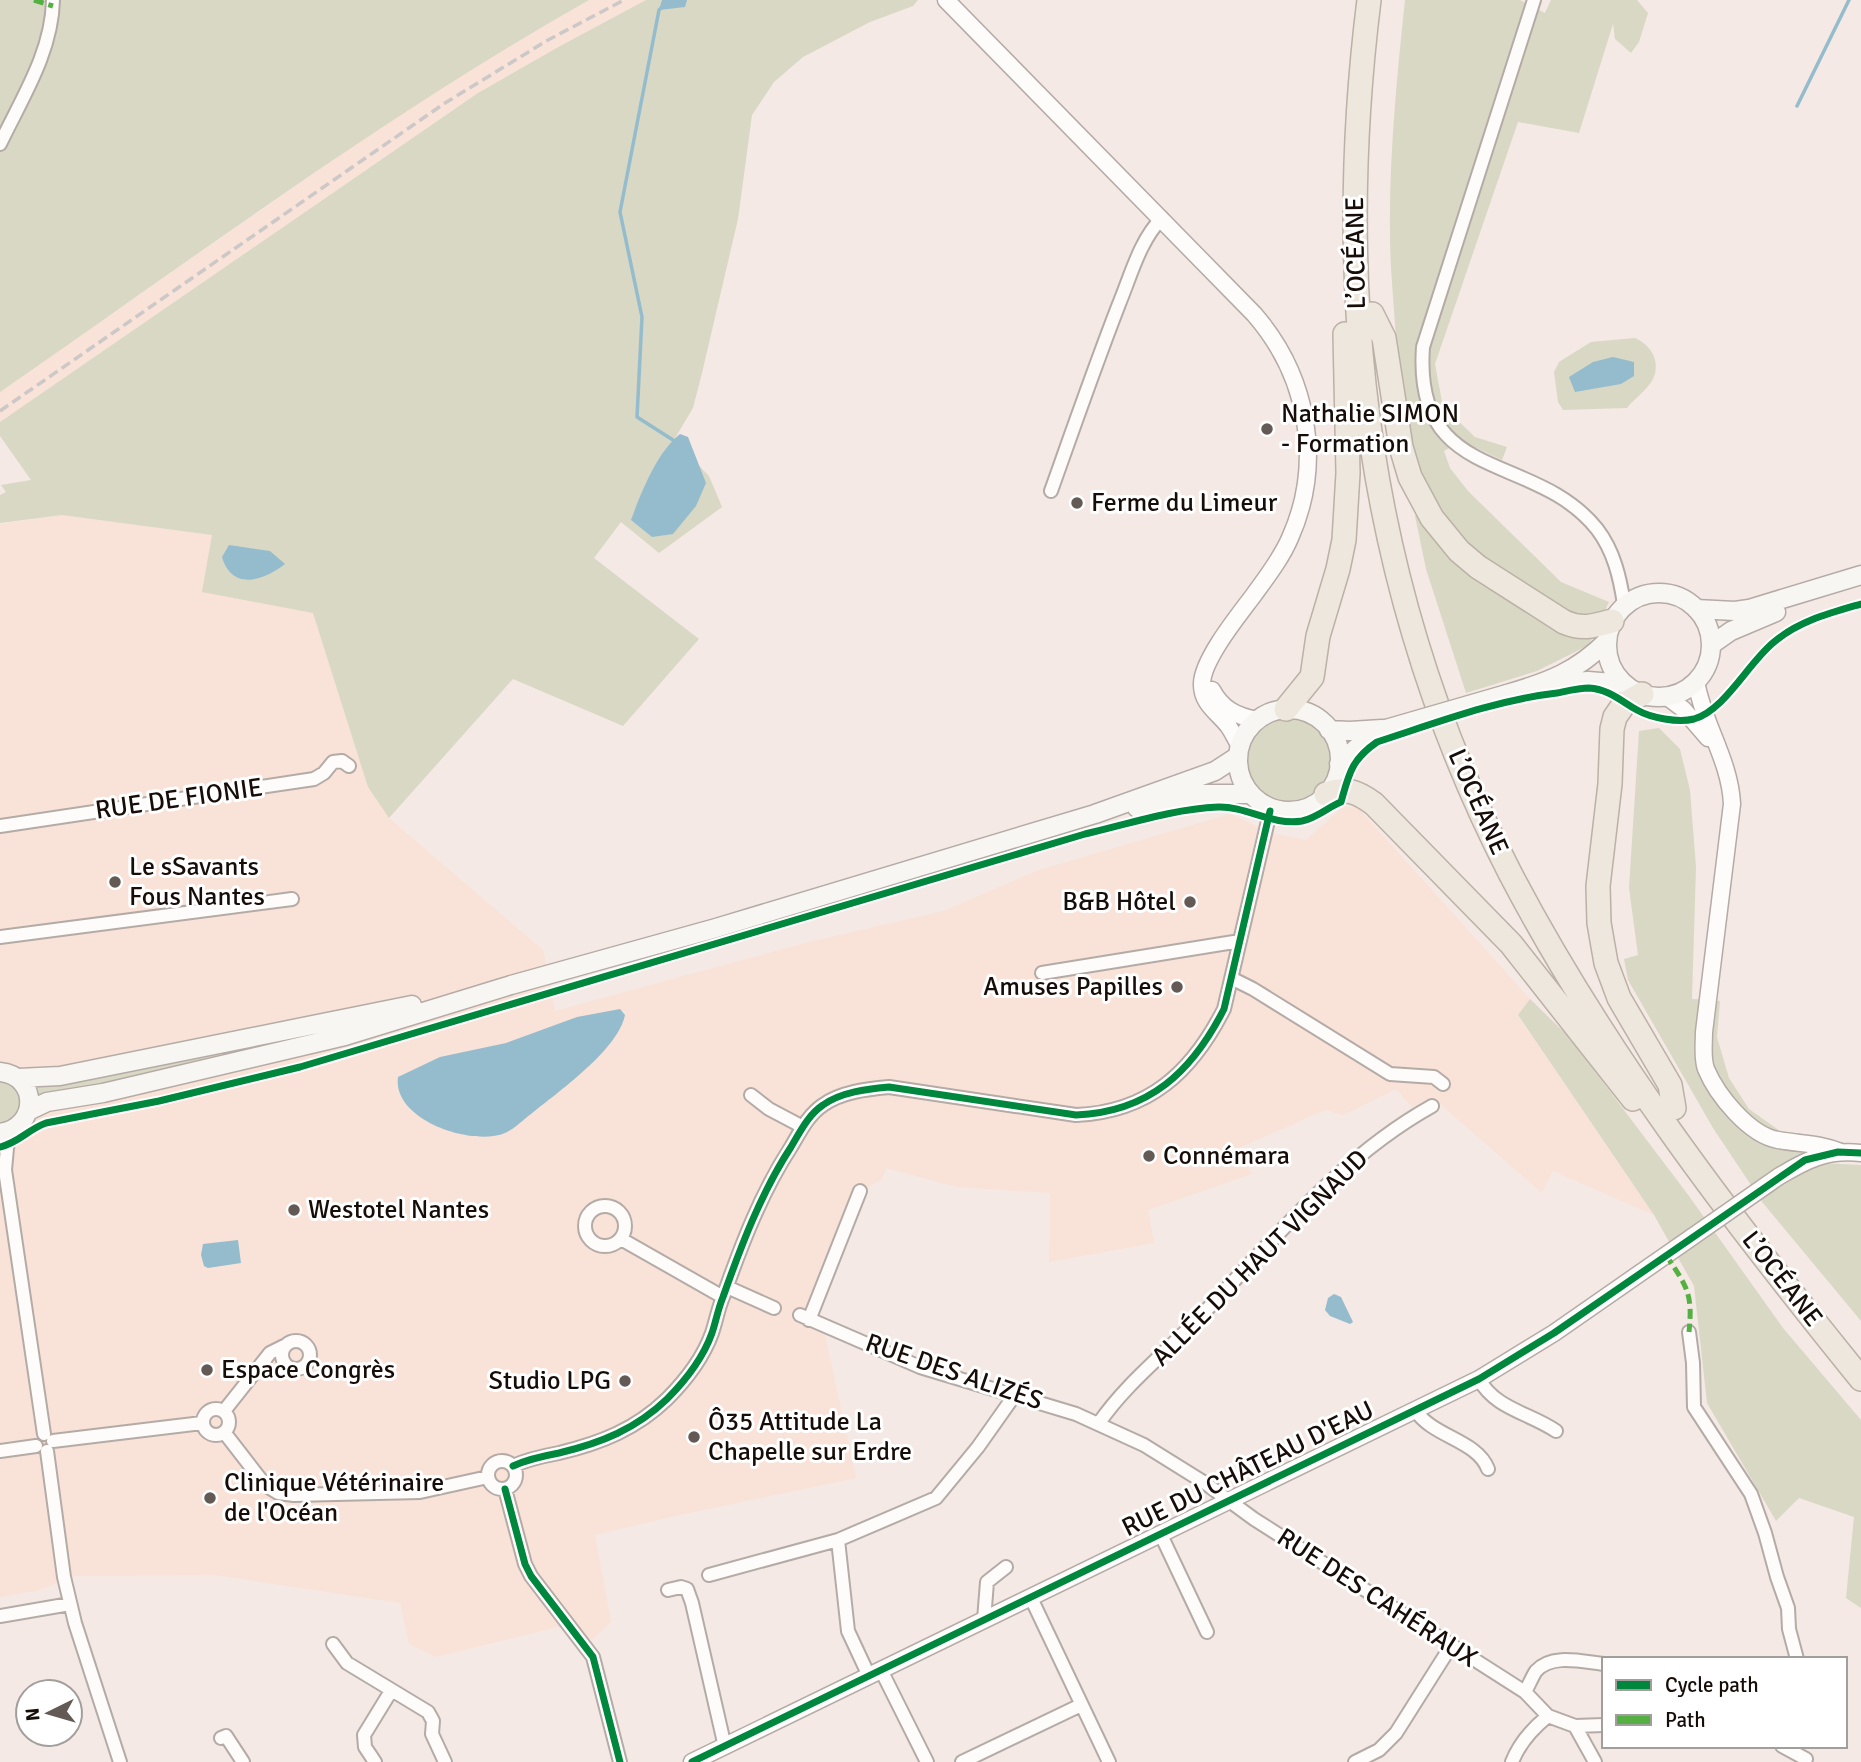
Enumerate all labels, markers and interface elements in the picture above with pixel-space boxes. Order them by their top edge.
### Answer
street label: L’OCÉANE [1339,196,1373,310]
place label: Nathalie SIMON - Formation [1281,398,1459,460]
marker: Nathalie SIMON - Formation [1259,421,1275,437]
place label: Ferme du Limeur [1091,487,1278,519]
marker: Ferme du Limeur [1069,495,1085,511]
street label: L’OCÉANE [1440,744,1516,860]
street label: RUE DE FIONIE [93,771,265,827]
place label: Le sSavants Fous Nantes [129,851,265,913]
marker: Le sSavants Fous Nantes [107,874,123,890]
place label: B&B Hôtel [1062,886,1176,918]
marker: B&B Hôtel [1182,894,1198,910]
place label: Amuses Papilles [983,971,1163,1003]
marker: Amuses Papilles [1169,979,1185,995]
place label: Connémara [1163,1140,1290,1172]
street label: ALLÉE DU HAUT VIGNAUD [1145,1143,1375,1373]
marker: Connémara [1141,1148,1157,1164]
place label: Westotel Nantes [308,1194,489,1226]
marker: Westotel Nantes [286,1202,302,1218]
street label: L’OCÉANE [1735,1225,1829,1333]
street label: RUE DES ALIZÉS [861,1327,1047,1417]
place label: Espace Congrès [221,1354,395,1386]
marker: Espace Congrès [199,1362,215,1378]
place label: Studio LPG [488,1365,611,1397]
marker: Studio LPG [617,1373,633,1389]
street label: RUE DU CHÂTEAU D'EAU [1117,1394,1379,1544]
place label: Ô35 Attitude La Chapelle sur Erdre [708,1406,912,1468]
marker: Ô35 Attitude La Chapelle sur Erdre [686,1429,702,1445]
place label: Clinique Vétérinaire de l'Océan [224,1467,444,1529]
marker: Clinique Vétérinaire de l'Océan [202,1490,218,1506]
street label: RUE DES CAHÉRAUX [1271,1521,1483,1675]
legend [1602,1657,1847,1748]
text: Cycle path [1665,1672,1759,1698]
north arrow [14,1678,84,1748]
text: N [21,1707,46,1722]
text: Path [1665,1707,1706,1733]

